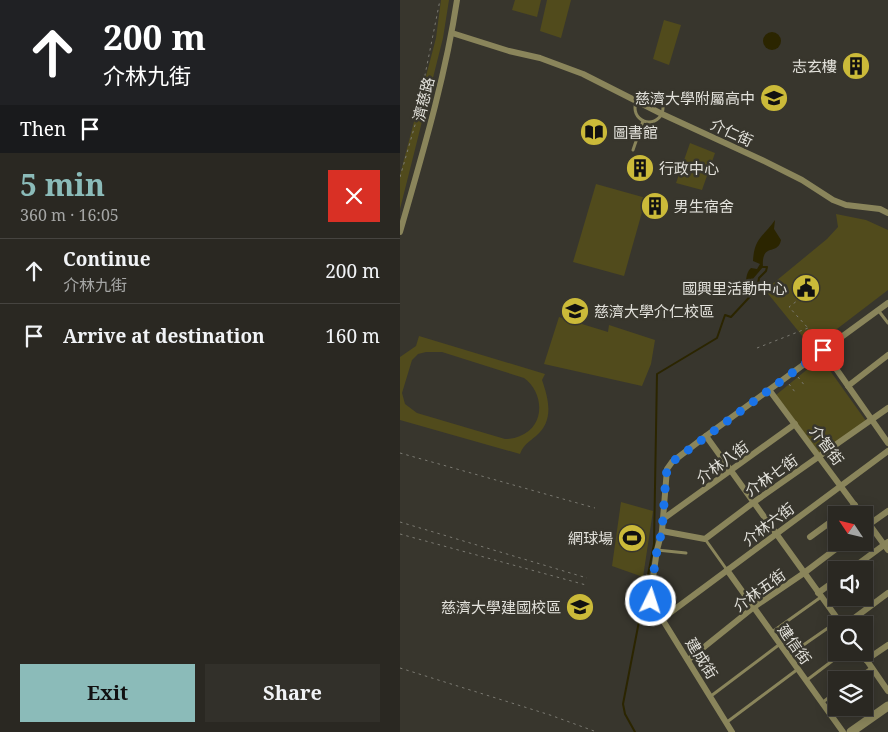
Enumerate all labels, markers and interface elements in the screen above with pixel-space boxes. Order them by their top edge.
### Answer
text: 200 m [103,13,206,60]
icon: ahead [20,20,85,85]
building icon: 志玄樓 [841,51,871,81]
place label: 志玄樓 [792,56,837,76]
text: 介林九街 [103,60,191,90]
street label: 濟慈路 [408,75,438,123]
school or university icon: 慈濟大學附屬高中 [759,83,789,113]
place label: 慈濟大學附屬高中 [635,88,755,108]
street label: 介仁街 [707,113,757,151]
icon: arrive [76,115,104,143]
text: Then [20,116,66,142]
library icon: 圖書館 [579,117,609,147]
place label: 圖書館 [613,122,658,142]
building icon: 行政中心 [625,153,655,183]
place label: 行政中心 [659,158,719,178]
text: 5 min [20,164,105,205]
button: close [328,170,380,222]
building icon: 男生宿舍 [640,191,670,221]
place label: 男生宿舍 [674,196,734,216]
text: 360 m · 16:05 [20,204,119,226]
text: Continue [63,246,151,272]
icon: ahead [20,257,48,285]
text: 200 m [325,258,380,284]
public building icon: 國興里活動中心 [791,273,821,303]
text: 介林九街 [63,274,127,296]
place label: 國興里活動中心 [682,278,787,298]
school or university icon: 慈濟大學介仁校區 [560,296,590,326]
place label: 慈濟大學介仁校區 [594,301,714,321]
icon: arrive [20,322,48,350]
text: Arrive at destination [63,323,265,349]
text: 160 m [325,323,380,349]
pin [802,329,844,371]
icon: arrive [809,336,837,364]
street label: 介智街 [805,421,849,469]
street label: 介林八街 [692,436,752,488]
street label: 介林七街 [741,450,801,500]
street label: 介林六街 [738,498,798,550]
north arrow [828,506,872,551]
map controls [828,506,873,716]
sports icon: 網球場 [617,523,647,553]
place label: 網球場 [568,528,613,548]
button: sound [828,561,873,606]
street label: 介林五街 [729,564,789,616]
position arrow [624,574,676,626]
school or university icon: 慈濟大學建國校區 [565,592,595,622]
place label: 慈濟大學建國校區 [441,597,561,617]
button: search [828,616,873,661]
street label: 建信街 [774,620,816,668]
street label: 建成街 [682,634,722,682]
button: Exit [20,664,195,722]
button: Share [205,664,380,722]
button: layers [828,671,873,716]

